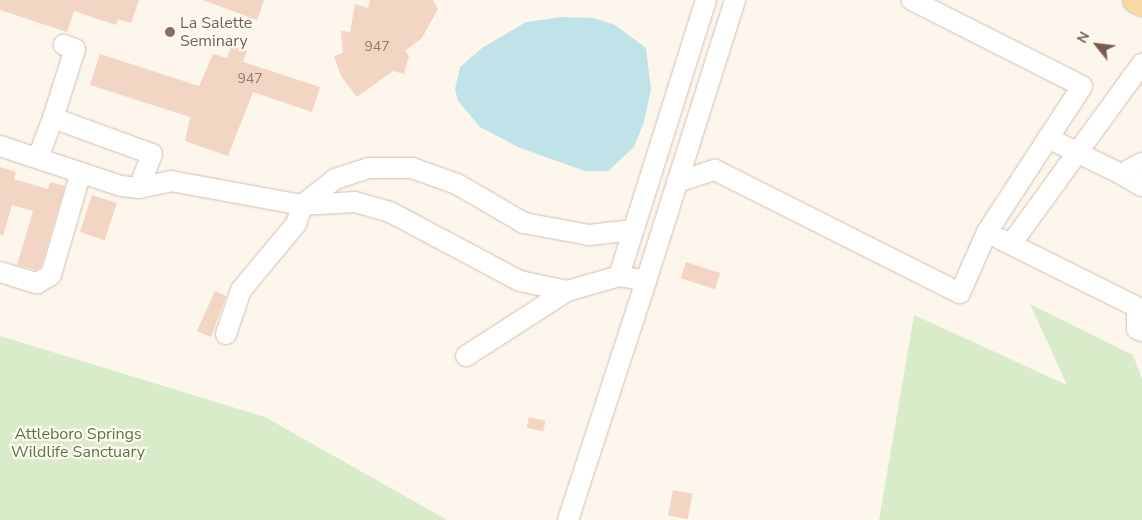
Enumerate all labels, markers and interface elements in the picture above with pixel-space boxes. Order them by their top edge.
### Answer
place label: La Salette Seminary [180,13,252,51]
north arrow [1072,20,1122,70]
marker: La Salette Seminary [164,26,176,38]
text: N [1073,28,1094,47]
house number: 947 [364,39,390,55]
house number: 947 [237,71,263,87]
park label: Attleboro Springs Wildlife Sanctuary [11,424,145,462]

